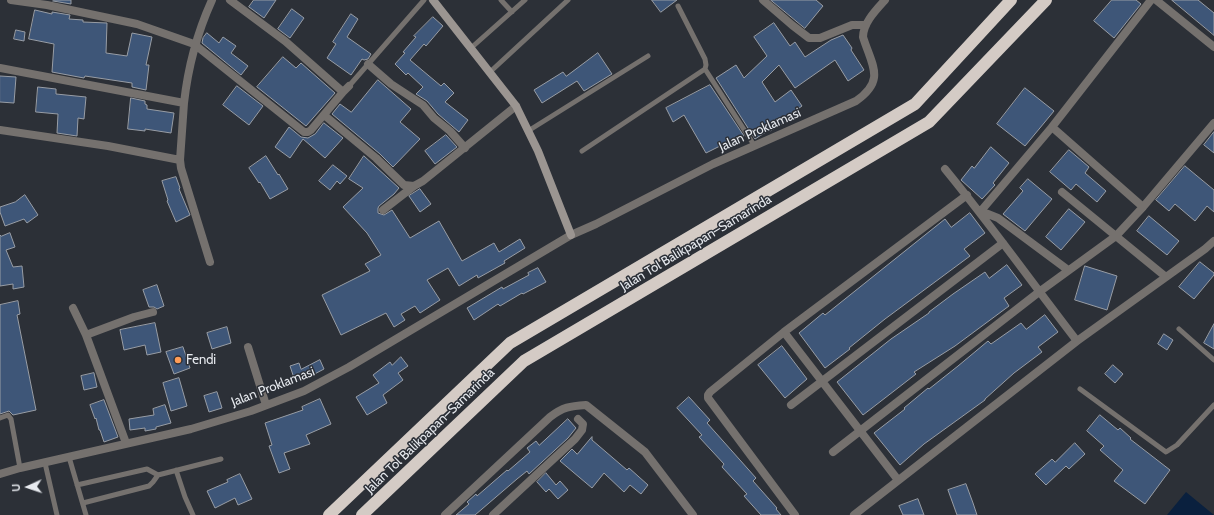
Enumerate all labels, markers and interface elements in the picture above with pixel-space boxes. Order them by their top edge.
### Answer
street label: Jalan Proklamasi [717,105,803,155]
street label: Jalan Tol Balikpapan–Samarinda [617,192,775,294]
place label: Fendi [186,352,216,368]
marker: Fendi [173,355,183,365]
street label: Jalan Proklamasi [229,364,317,410]
street label: Jalan Tol Balikpapan–Samarinda [362,365,498,497]
north arrow [8,467,48,507]
text: U [9,483,23,492]

